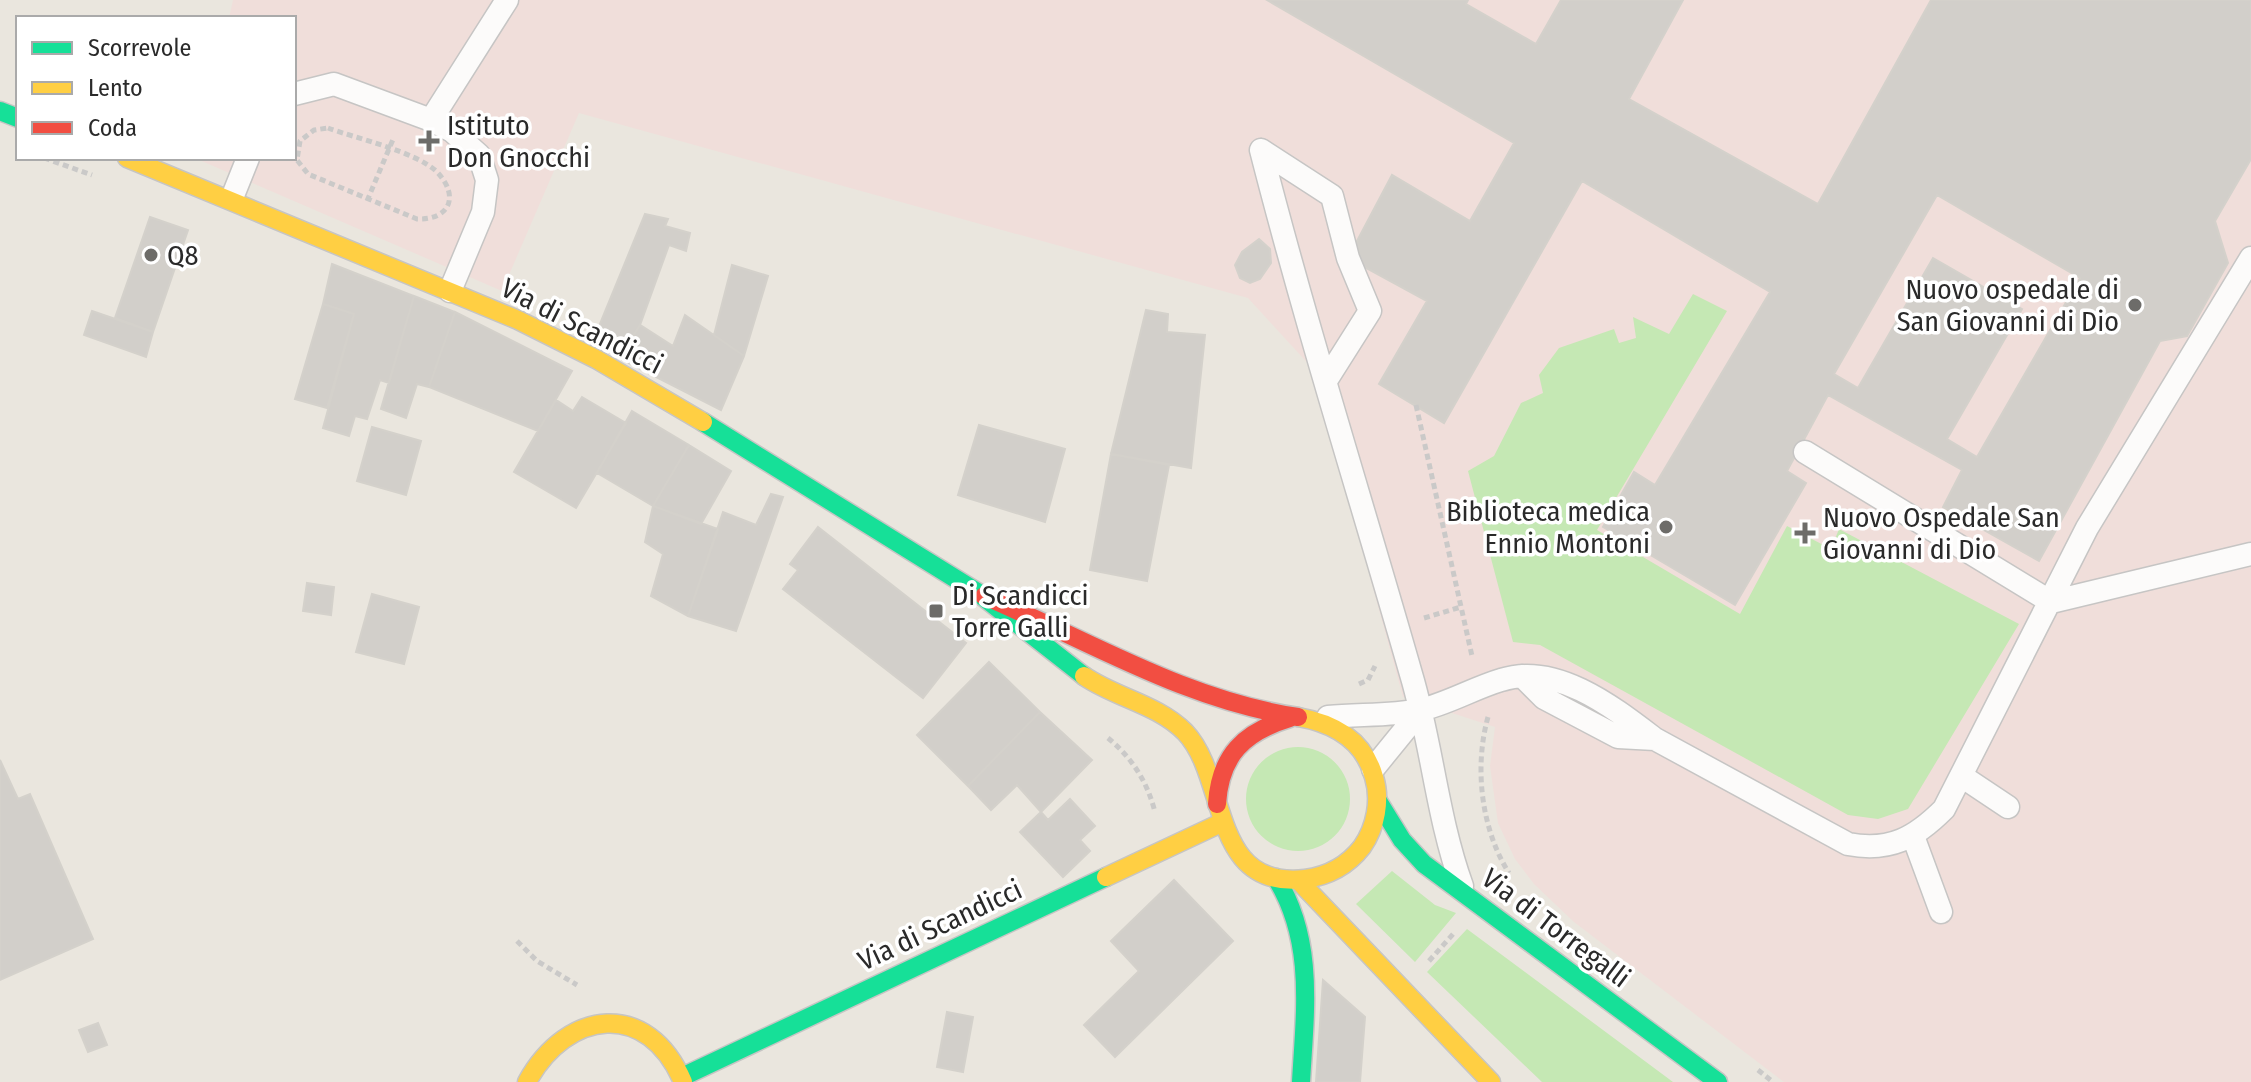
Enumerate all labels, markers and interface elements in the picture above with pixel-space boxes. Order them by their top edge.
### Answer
legend [16,16,296,160]
text: Scorrevole [88,34,191,62]
text: Lento [88,74,143,102]
place label: Istituto Don Gnocchi [447,109,590,174]
text: Coda [88,114,137,142]
marker: Istituto Don Gnocchi [418,130,440,152]
place label: Q8 [167,239,199,272]
marker: Q8 [142,246,160,264]
street label: Via di Scandicci [496,271,668,381]
place label: Nuovo ospedale di San Giovanni di Dio [1897,273,2119,338]
marker: Nuovo ospedale di San Giovanni di Dio [2126,296,2144,314]
place label: Biblioteca medica Ennio Montoni [1446,495,1650,560]
place label: Nuovo Ospedale San Giovanni di Dio [1823,501,2060,566]
marker: Biblioteca medica Ennio Montoni [1657,518,1675,536]
marker: Nuovo Ospedale San Giovanni di Dio [1794,522,1816,544]
place label: Di Scandicci Torre Galli [952,579,1089,644]
marker: Di Scandicci Torre Galli [927,602,945,620]
street label: Via di Torregalli [1475,862,1637,994]
street label: Via di Scandicci [853,873,1027,977]

